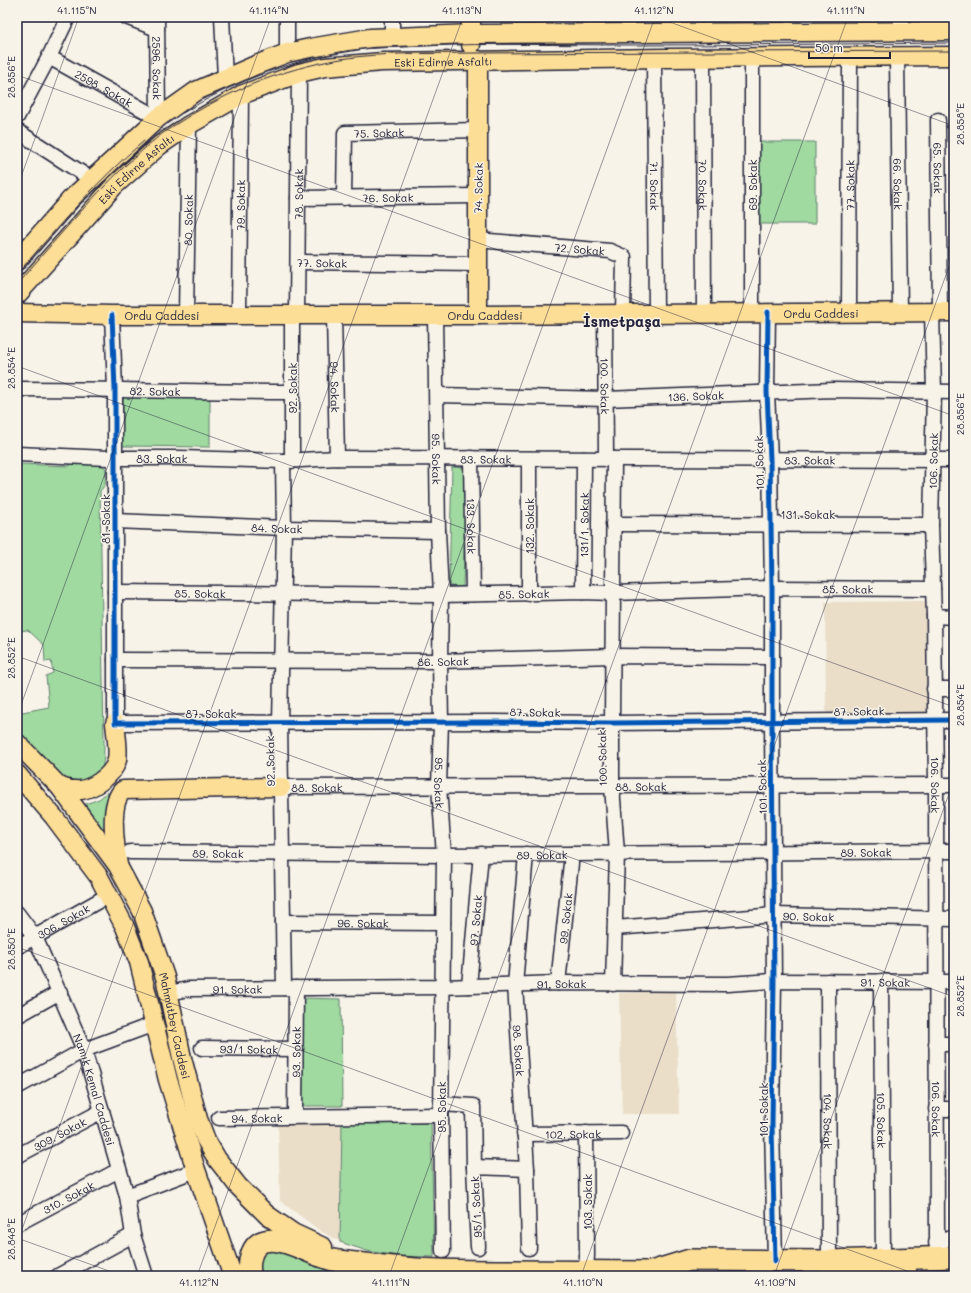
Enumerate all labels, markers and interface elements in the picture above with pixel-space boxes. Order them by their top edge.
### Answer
text: 41.115°N [57,3,97,17]
text: 41.114°N [249,3,289,17]
text: 41.113°N [442,3,482,17]
text: 41.112°N [634,3,674,17]
text: 41.111°N [827,3,865,17]
scale bar [809,34,890,60]
street label: 2596. Sokak [150,36,165,100]
text: 50 m [815,39,843,55]
street label: Eski Edirne Asfaltı [394,53,493,69]
text: 28.856°E [4,56,18,98]
street label: 2598. Sokak [72,66,136,110]
text: 28.858°E [953,103,967,145]
street label: 75. Sokak [354,124,405,140]
street label: Eski Edirne Asfaltı [94,130,177,207]
street label: 65. Sokak [931,142,946,194]
street label: 66. Sokak [891,158,906,210]
street label: 70. Sokak [696,159,711,211]
street label: 69. Sokak [745,159,760,211]
street label: 77. Sokak [842,160,857,210]
street label: 71. Sokak [647,161,663,211]
street label: 74. Sokak [470,162,486,213]
street label: 78. Sokak [290,168,306,219]
street label: 79. Sokak [232,179,248,230]
street label: 76. Sokak [362,189,414,205]
street label: 80. Sokak [180,194,195,246]
street label: 72. Sokak [554,239,606,258]
street label: 77. Sokak [297,254,347,270]
street label: Ordu Caddesi [783,305,859,321]
street label: Ordu Caddesi [447,307,523,323]
street label: Ordu Caddesi [124,308,199,323]
district label: İsmetpaşa [583,311,661,332]
text: 28.854°E [4,347,18,389]
street label: 100. Sokak [598,358,613,415]
street label: 94. Sokak [327,361,344,413]
street label: 92. Sokak [285,363,300,413]
street label: 82. Sokak [129,383,181,398]
street label: 136. Sokak [668,387,724,404]
text: 28.856°E [953,393,967,435]
street label: 95. Sokak [429,433,445,485]
street label: 106. Sokak [925,433,941,489]
street label: 101. Sokak [751,435,767,490]
street label: 83. Sokak [136,451,188,466]
street label: 83. Sokak [460,451,512,466]
street label: 83. Sokak [784,452,836,467]
street label: 131/1. Sokak [576,492,591,558]
street label: 81. Sokak [98,494,113,544]
street label: 133. Sokak [464,498,480,554]
street label: 132. Sokak [522,498,537,554]
street label: 131. Sokak [781,507,835,522]
street label: 84. Sokak [251,519,303,536]
street label: 85. Sokak [822,581,874,596]
street label: 85. Sokak [174,585,226,601]
street label: 85. Sokak [498,585,550,601]
text: 28.852°E [4,637,18,679]
street label: 86. Sokak [417,653,469,669]
text: 28.854°E [953,684,967,726]
street label: 87. Sokak [833,703,885,719]
street label: 87. Sokak [509,704,561,720]
street label: 87. Sokak [186,706,237,721]
street label: 100. Sokak [594,729,610,786]
street label: 92. Sokak [262,735,278,786]
street label: 95. Sokak [431,757,448,809]
street label: 106. Sokak [928,757,944,813]
street label: 101. Sokak [754,759,770,814]
street label: 88. Sokak [615,778,667,794]
street label: 88. Sokak [291,779,343,794]
street label: 89. Sokak [840,844,892,859]
street label: 89. Sokak [192,845,244,861]
street label: 89. Sokak [516,847,568,862]
street label: 99. Sokak [555,892,575,945]
street label: 97. Sokak [465,894,485,946]
street label: 306. Sokak [34,900,92,942]
street label: 90. Sokak [783,908,834,924]
street label: 96. Sokak [337,915,389,930]
text: 28.850°E [4,928,18,970]
street label: Mahmutbey Caddesi [156,970,195,1080]
street label: 91. Sokak [861,974,910,989]
street label: 91. Sokak [537,975,586,991]
text: 28.852°E [953,975,967,1017]
street label: 91. Sokak [213,981,263,996]
street label: 98. Sokak [510,1024,528,1077]
street label: 93. Sokak [288,1026,303,1078]
street label: Namık Kemal Caddesi [70,1031,119,1147]
street label: 93/1 Sokak [220,1041,278,1056]
street label: 95. Sokak [434,1081,449,1132]
street label: 106. Sokak [929,1081,944,1137]
street label: 101. Sokak [756,1083,771,1137]
street label: 105. Sokak [874,1092,890,1148]
street label: 104. Sokak [821,1093,836,1149]
street label: 94. Sokak [231,1110,283,1125]
street label: 309. Sokak [30,1113,89,1154]
street label: 102. Sokak [545,1126,601,1141]
street label: 103. Sokak [580,1174,595,1230]
street label: 95/1. Sokak [467,1176,485,1238]
street label: 310. Sokak [40,1177,97,1217]
text: 28.848°E [4,1218,18,1260]
text: 41.112°N [179,1275,219,1289]
text: 41.111°N [372,1275,410,1289]
text: 41.110°N [563,1275,603,1289]
text: 41.109°N [754,1275,796,1289]

